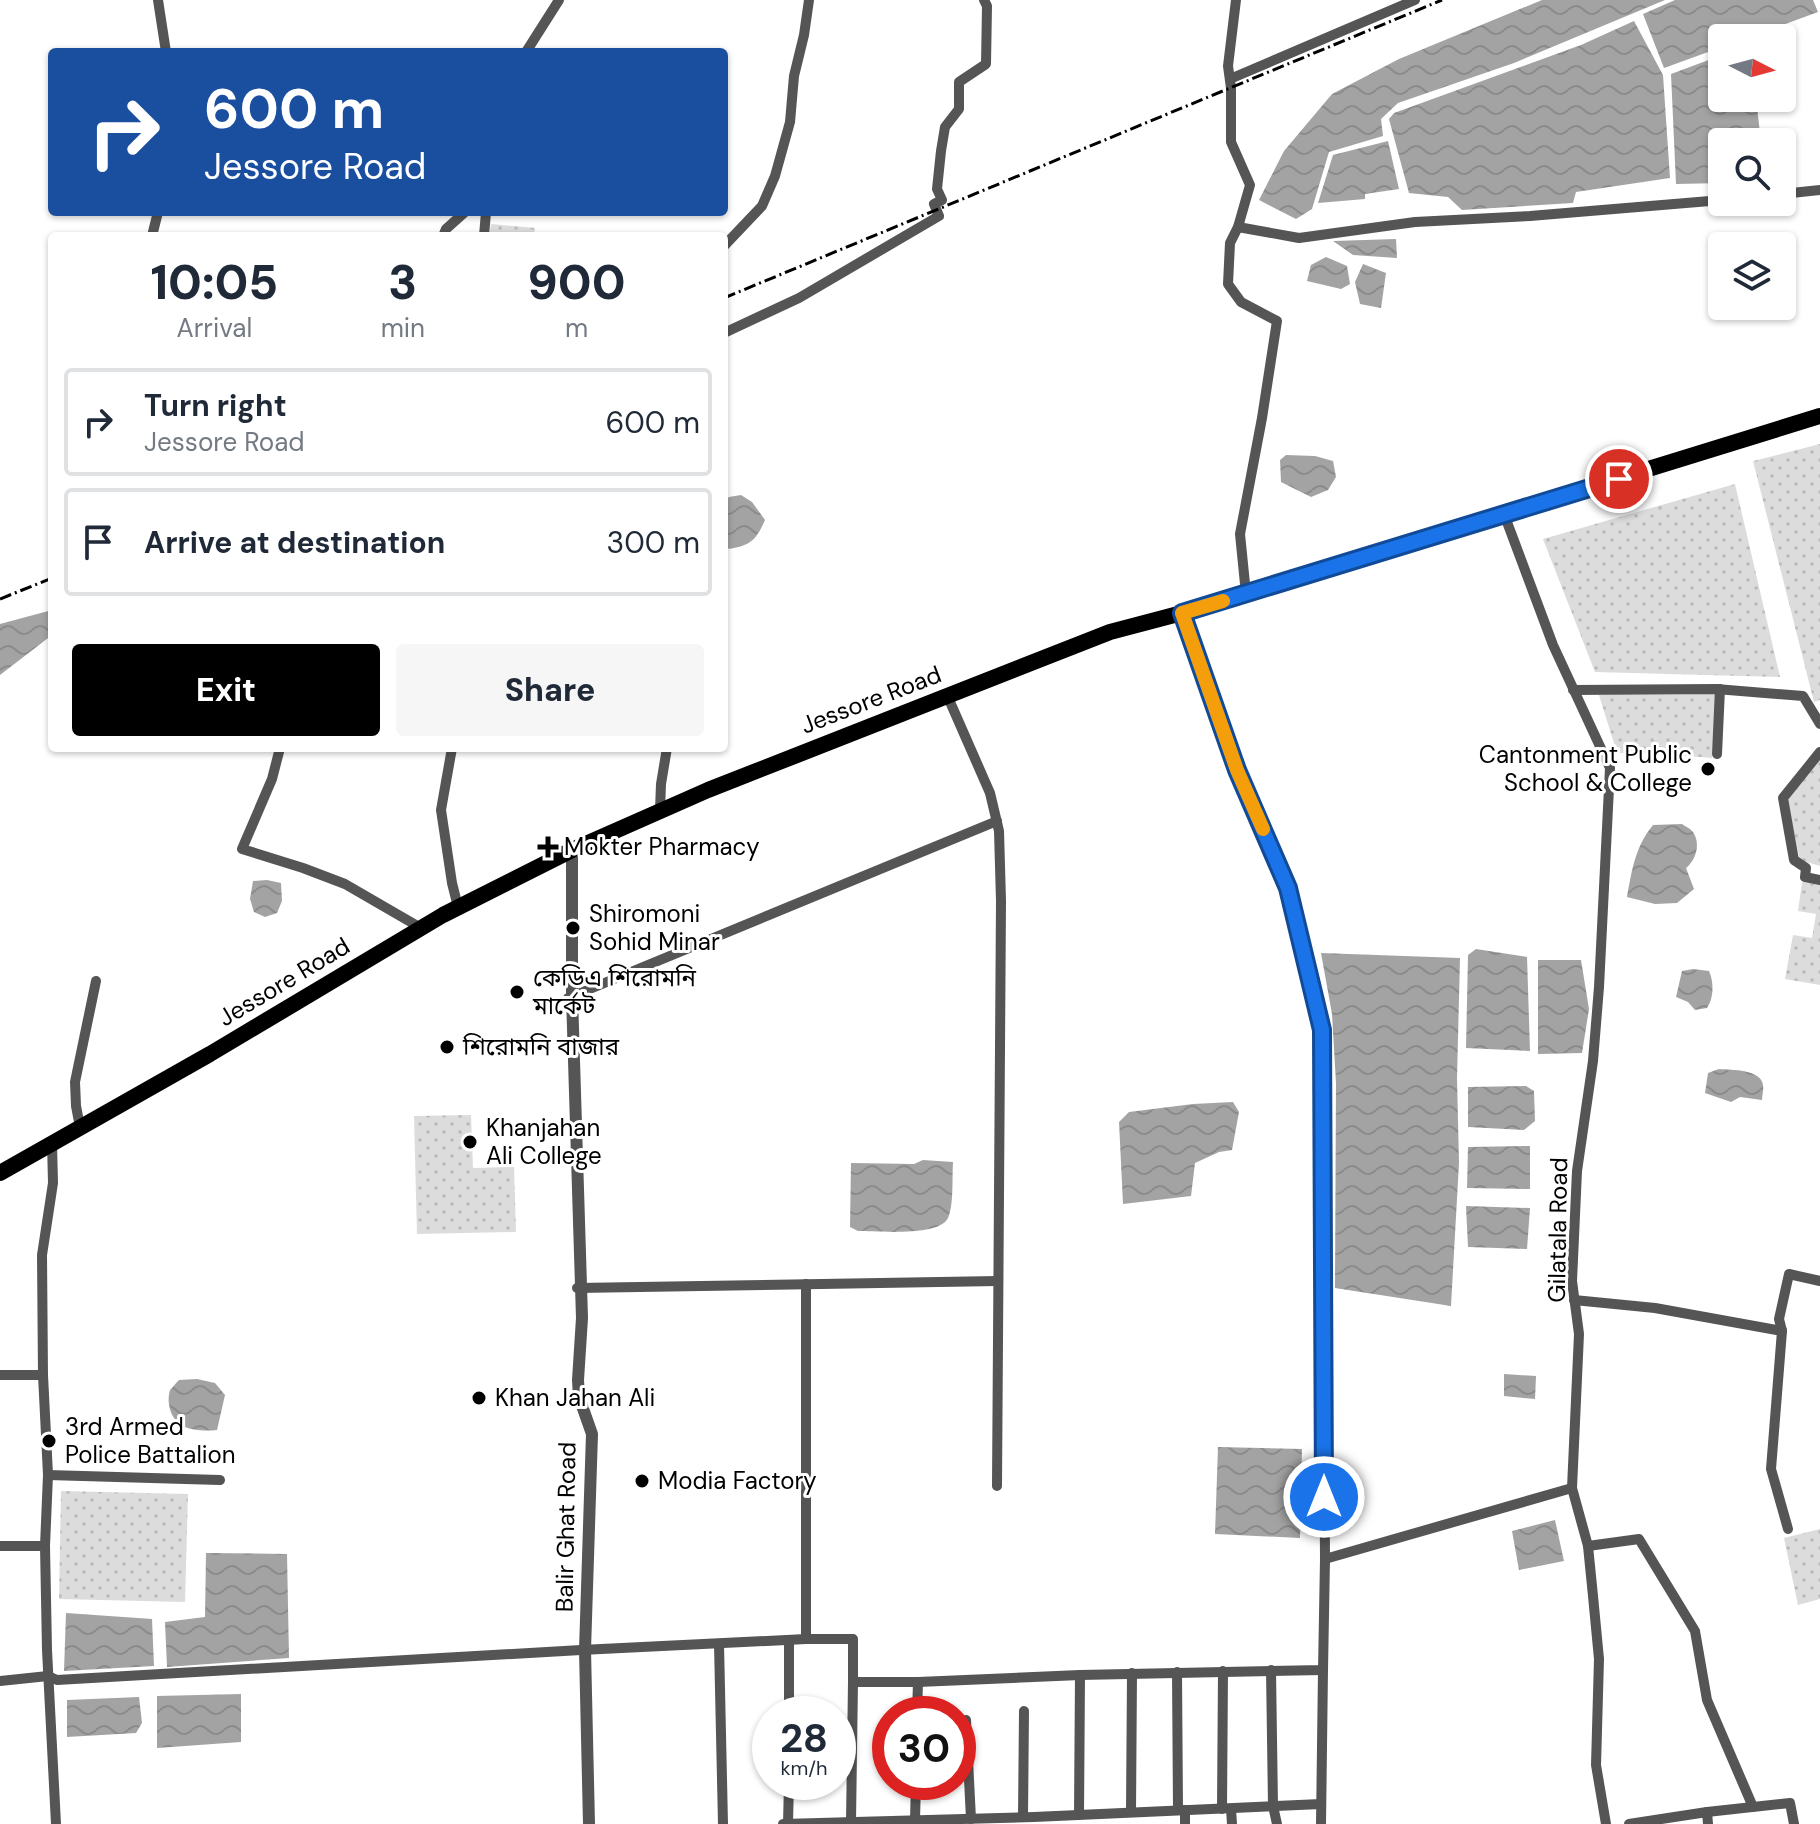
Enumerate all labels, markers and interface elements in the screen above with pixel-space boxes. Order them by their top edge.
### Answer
north arrow [1708,24,1796,112]
map controls [1708,24,1796,320]
text: 600 m [204,72,384,145]
icon: right [72,80,176,184]
button: search [1708,128,1796,216]
text: Jessore Road [204,143,426,190]
button: layers [1708,232,1796,320]
text: 10:05 [150,251,278,314]
text: 3 [388,251,417,314]
text: 900 [527,251,626,314]
text: Arrival [176,311,252,345]
text: min [381,311,425,345]
text: m [565,311,588,345]
text: Turn right [144,386,287,425]
icon: right [76,400,120,444]
text: 600 m [605,403,700,442]
text: Jessore Road [144,425,305,459]
pin [1585,445,1653,513]
icon: arrive [1597,457,1641,501]
icon: arrive [76,520,120,564]
text: Arrive at destination [144,523,445,562]
text: 300 m [607,523,700,562]
button: Exit [72,644,380,736]
button: Share [396,644,704,736]
street label: Jessore Road [796,658,946,741]
place label: Cantonment Public School & College [1479,739,1692,798]
marker: Cantonment Public School & College [1699,760,1717,778]
place label: Mokter Pharmacy [564,831,760,862]
marker: Mokter Pharmacy [539,838,557,856]
place label: Shiromoni Sohid Minar [589,898,720,957]
marker: Shiromoni Sohid Minar [564,919,582,937]
street label: Jessore Road [212,930,355,1033]
place label: কেডিএ শিরোমনি মার্কেট [532,962,697,1021]
marker: কেডিএ শিরোমনি মার্কেট [508,983,526,1001]
place label: শিরোমনি বাজার [462,1031,620,1062]
marker: শিরোমনি বাজার [438,1038,456,1056]
place label: Khanjahan Ali College [486,1112,602,1171]
marker: Khanjahan Ali College [461,1133,479,1151]
street label: Gilatala Road [1541,1157,1574,1303]
place label: Khan Jahan Ali [495,1382,655,1413]
marker: Khan Jahan Ali [470,1389,488,1407]
place label: 3rd Armed Police Battalion [65,1411,236,1470]
marker: 3rd Armed Police Battalion [40,1432,58,1450]
street label: Balir Ghat Road [549,1442,582,1612]
position arrow [1282,1455,1366,1539]
place label: Modia Factory [658,1465,817,1496]
marker: Modia Factory [633,1472,651,1490]
speed limit sign: 30 [872,1696,976,1800]
text: 28 [780,1712,828,1764]
text: km/h [780,1755,828,1781]

